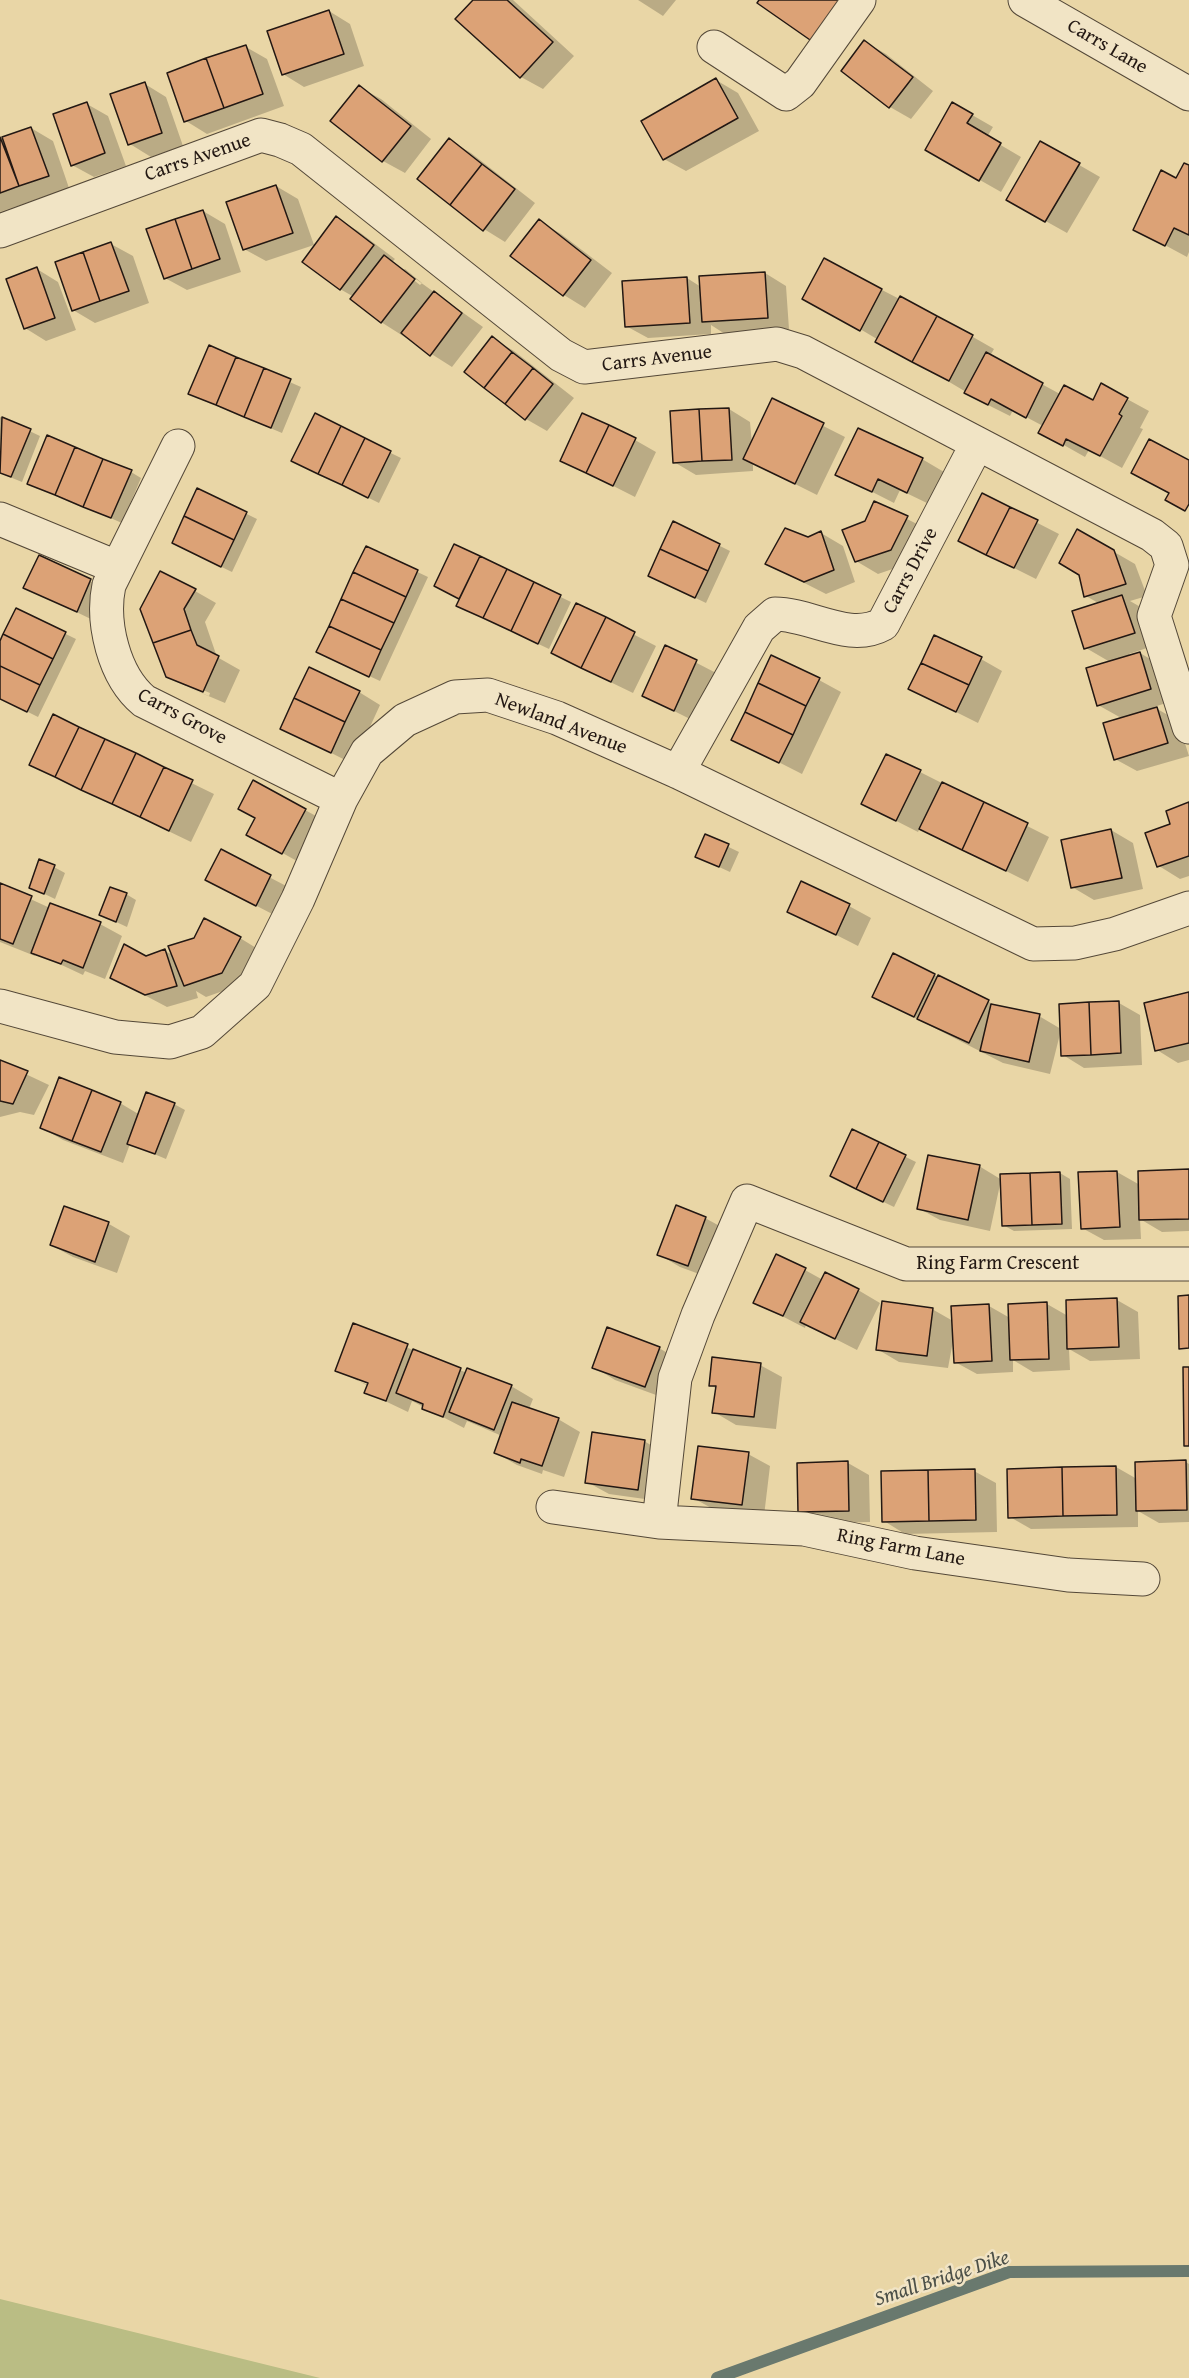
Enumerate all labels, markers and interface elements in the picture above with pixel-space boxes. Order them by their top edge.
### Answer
street label: Carrs Lane [1062,14,1152,80]
street label: Carrs Avenue [142,129,254,187]
street label: Carrs Avenue [601,340,713,378]
street label: Carrs Drive [878,524,944,618]
street label: Carrs Grove [133,684,231,750]
street label: Newland Avenue [492,688,630,760]
street label: Ring Farm Crescent [917,1252,1079,1276]
street label: Ring Farm Lane [835,1524,967,1572]
water label: Small Bridge Dike [871,2245,1013,2313]

